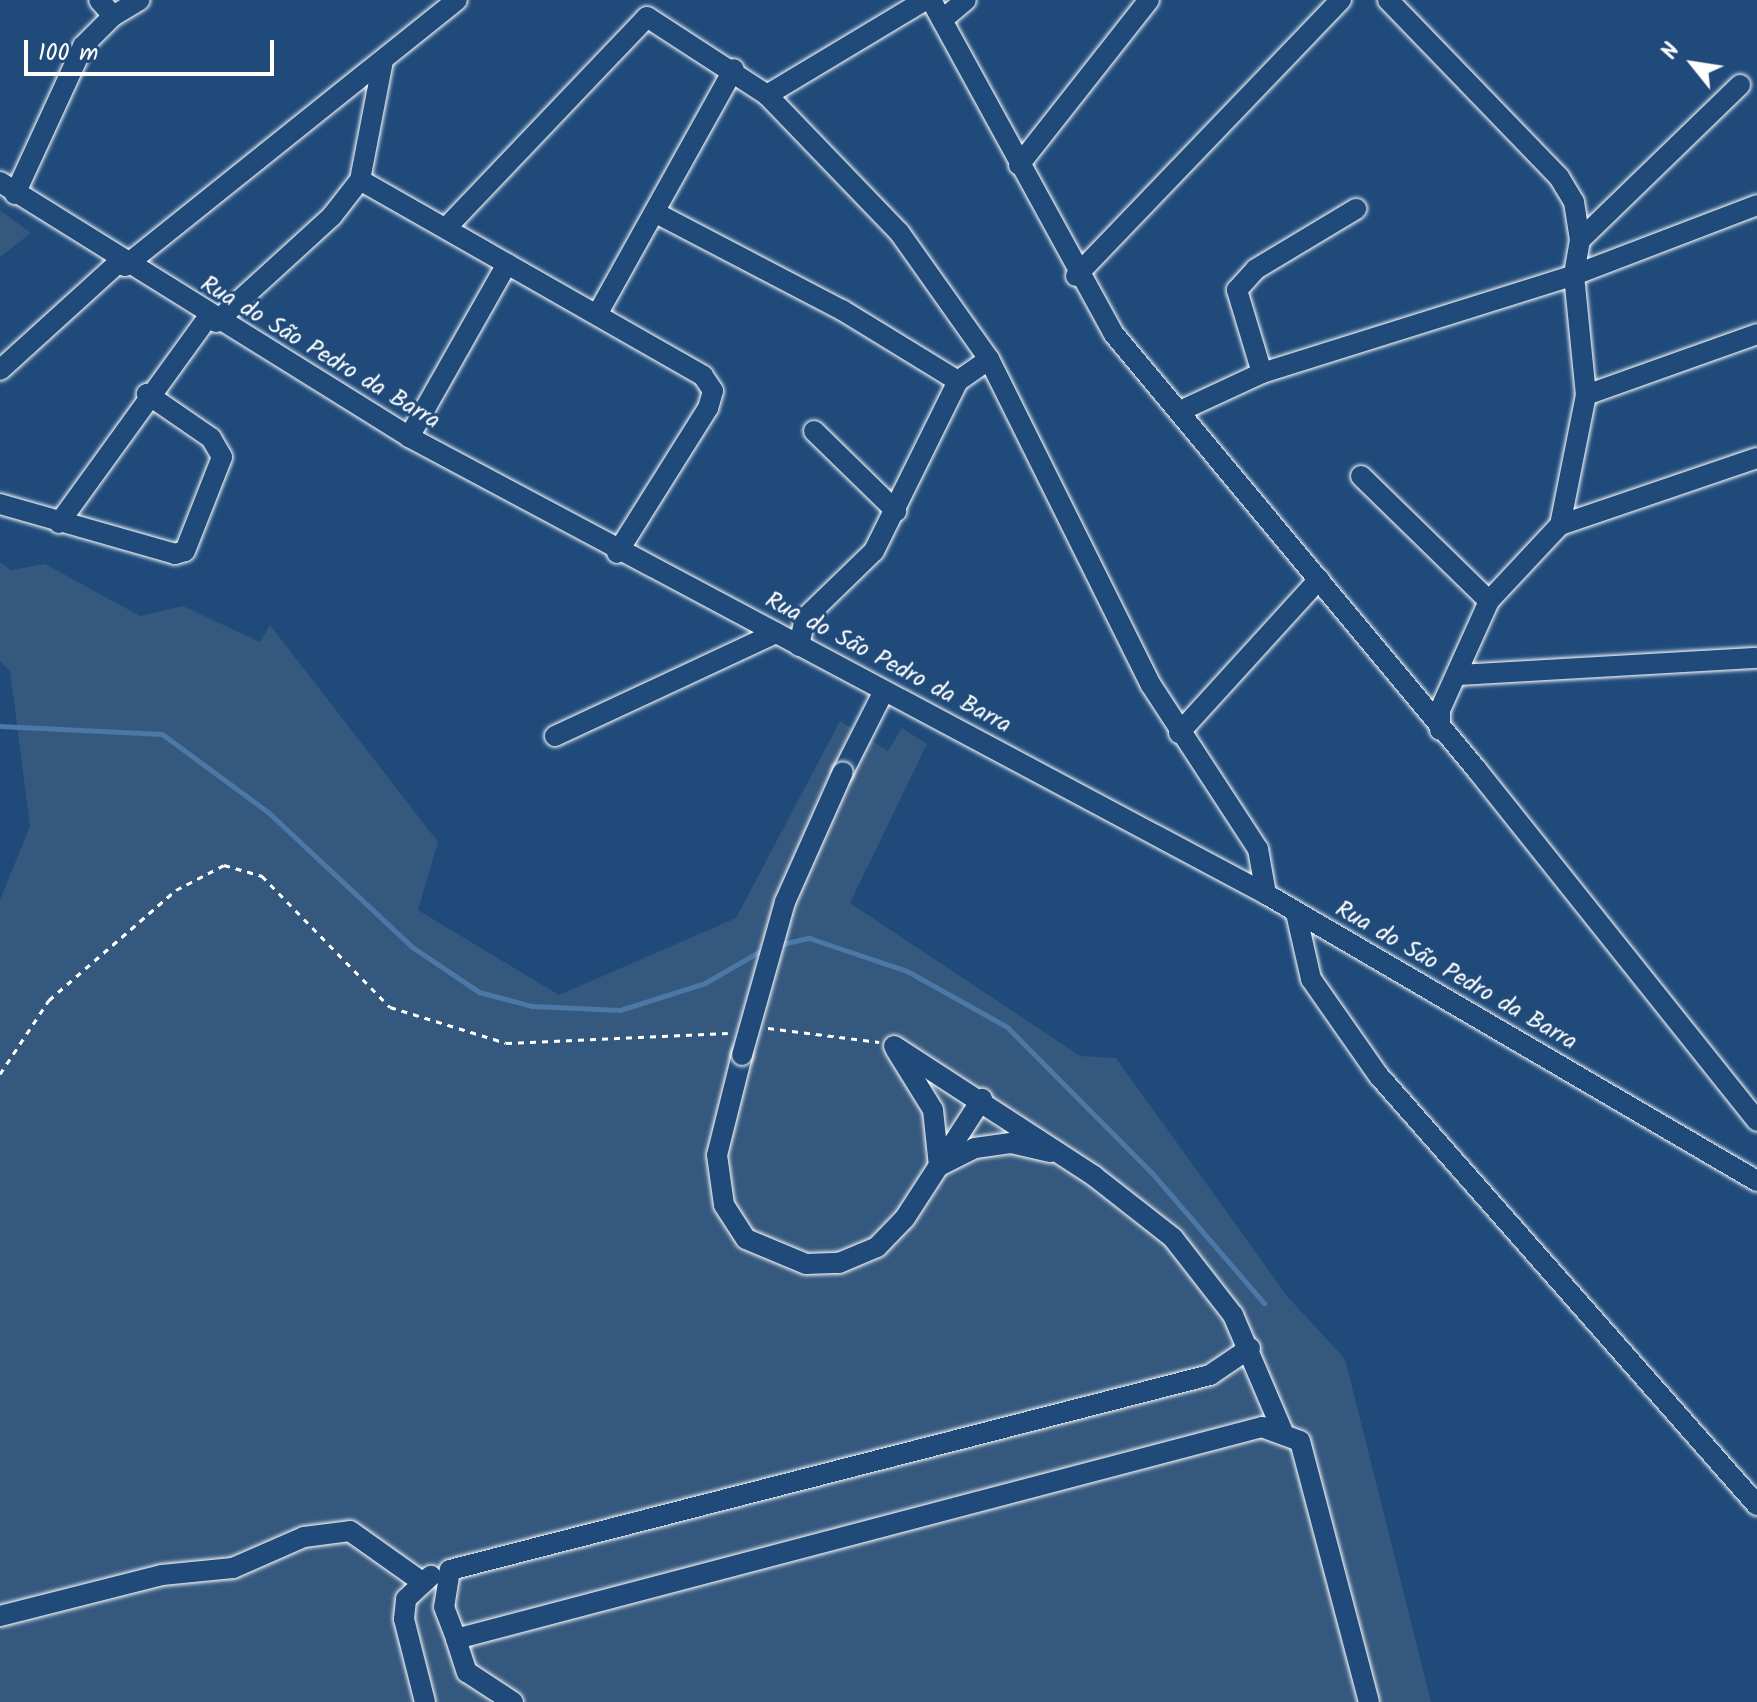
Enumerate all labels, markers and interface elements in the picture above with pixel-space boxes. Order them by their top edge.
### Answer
scale bar [28,24,278,74]
north arrow [1653,24,1733,104]
text: 100 m [38,34,98,73]
text: N [1653,37,1690,67]
street label: Rua do São Pedro da Barra [195,270,445,436]
street label: Rua do São Pedro da Barra [760,586,1016,740]
street label: Rua do São Pedro da Barra [1330,895,1582,1057]

